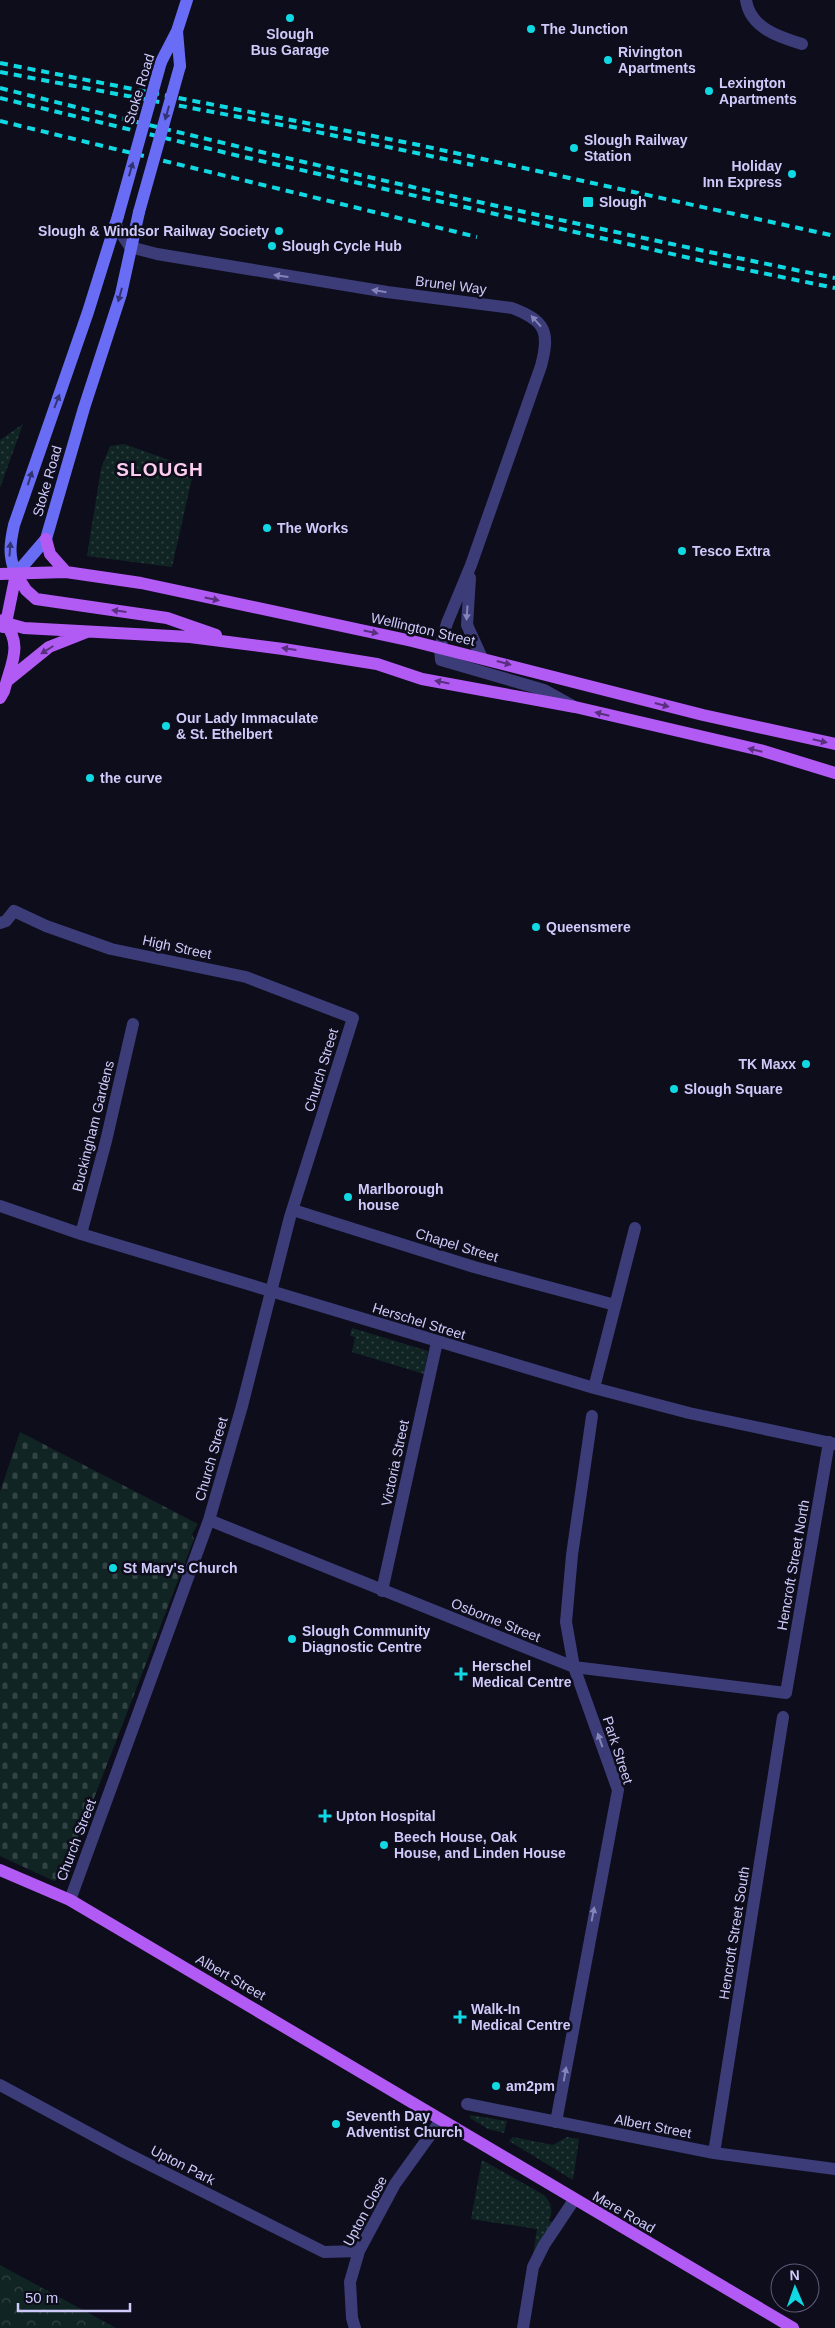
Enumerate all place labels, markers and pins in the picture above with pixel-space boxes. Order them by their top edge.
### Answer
marker: Slough Bus Garage [284,12,296,24]
place label: The Junction [541,21,628,37]
marker: The Junction [525,23,537,35]
place label: Slough Bus Garage [251,26,330,58]
place label: Rivington Apartments [618,44,696,76]
marker: Rivington Apartments [602,54,614,66]
place label: Lexington Apartments [719,75,797,107]
marker: Lexington Apartments [703,85,715,97]
place label: Slough Railway Station [584,132,688,164]
marker: Slough Railway Station [568,142,580,154]
place label: Holiday Inn Express [703,158,782,190]
marker: Holiday Inn Express [786,168,798,180]
place label: Slough [599,194,646,210]
marker: Slough [581,195,595,209]
place label: Slough & Windsor Railway Society [38,223,269,239]
marker: Slough & Windsor Railway Society [273,225,285,237]
place label: Slough Cycle Hub [282,238,402,254]
marker: Slough Cycle Hub [266,240,278,252]
place label: The Works [277,520,349,536]
marker: The Works [261,522,273,534]
place label: Tesco Extra [692,543,771,559]
marker: Tesco Extra [676,545,688,557]
place label: Our Lady Immaculate & St. Ethelbert [176,710,319,742]
marker: Our Lady Immaculate & St. Ethelbert [160,720,172,732]
place label: the curve [100,770,162,786]
marker: the curve [84,772,96,784]
place label: Queensmere [546,919,631,935]
marker: Queensmere [530,921,542,933]
place label: TK Maxx [738,1056,796,1072]
marker: TK Maxx [800,1058,812,1070]
place label: Slough Square [684,1081,783,1097]
marker: Slough Square [668,1083,680,1095]
place label: Marlborough house [358,1181,444,1213]
marker: Marlborough house [342,1191,354,1203]
place label: St Mary's Church [123,1560,238,1576]
marker: St Mary's Church [107,1562,119,1574]
place label: Slough Community Diagnostic Centre [302,1623,431,1655]
marker: Slough Community Diagnostic Centre [286,1633,298,1645]
place label: Herschel Medical Centre [472,1658,572,1690]
marker: Herschel Medical Centre [454,1667,468,1681]
place label: Upton Hospital [336,1808,436,1824]
marker: Upton Hospital [318,1809,332,1823]
place label: Beech House, Oak House, and Linden House [394,1829,566,1861]
marker: Beech House, Oak House, and Linden House [378,1839,390,1851]
place label: Walk-In Medical Centre [471,2001,571,2033]
marker: Walk-In Medical Centre [453,2010,467,2024]
place label: am2pm [506,2078,555,2094]
marker: am2pm [490,2080,502,2092]
place label: Seventh Day Adventist Church [346,2108,463,2140]
marker: Seventh Day Adventist Church [330,2118,342,2130]

